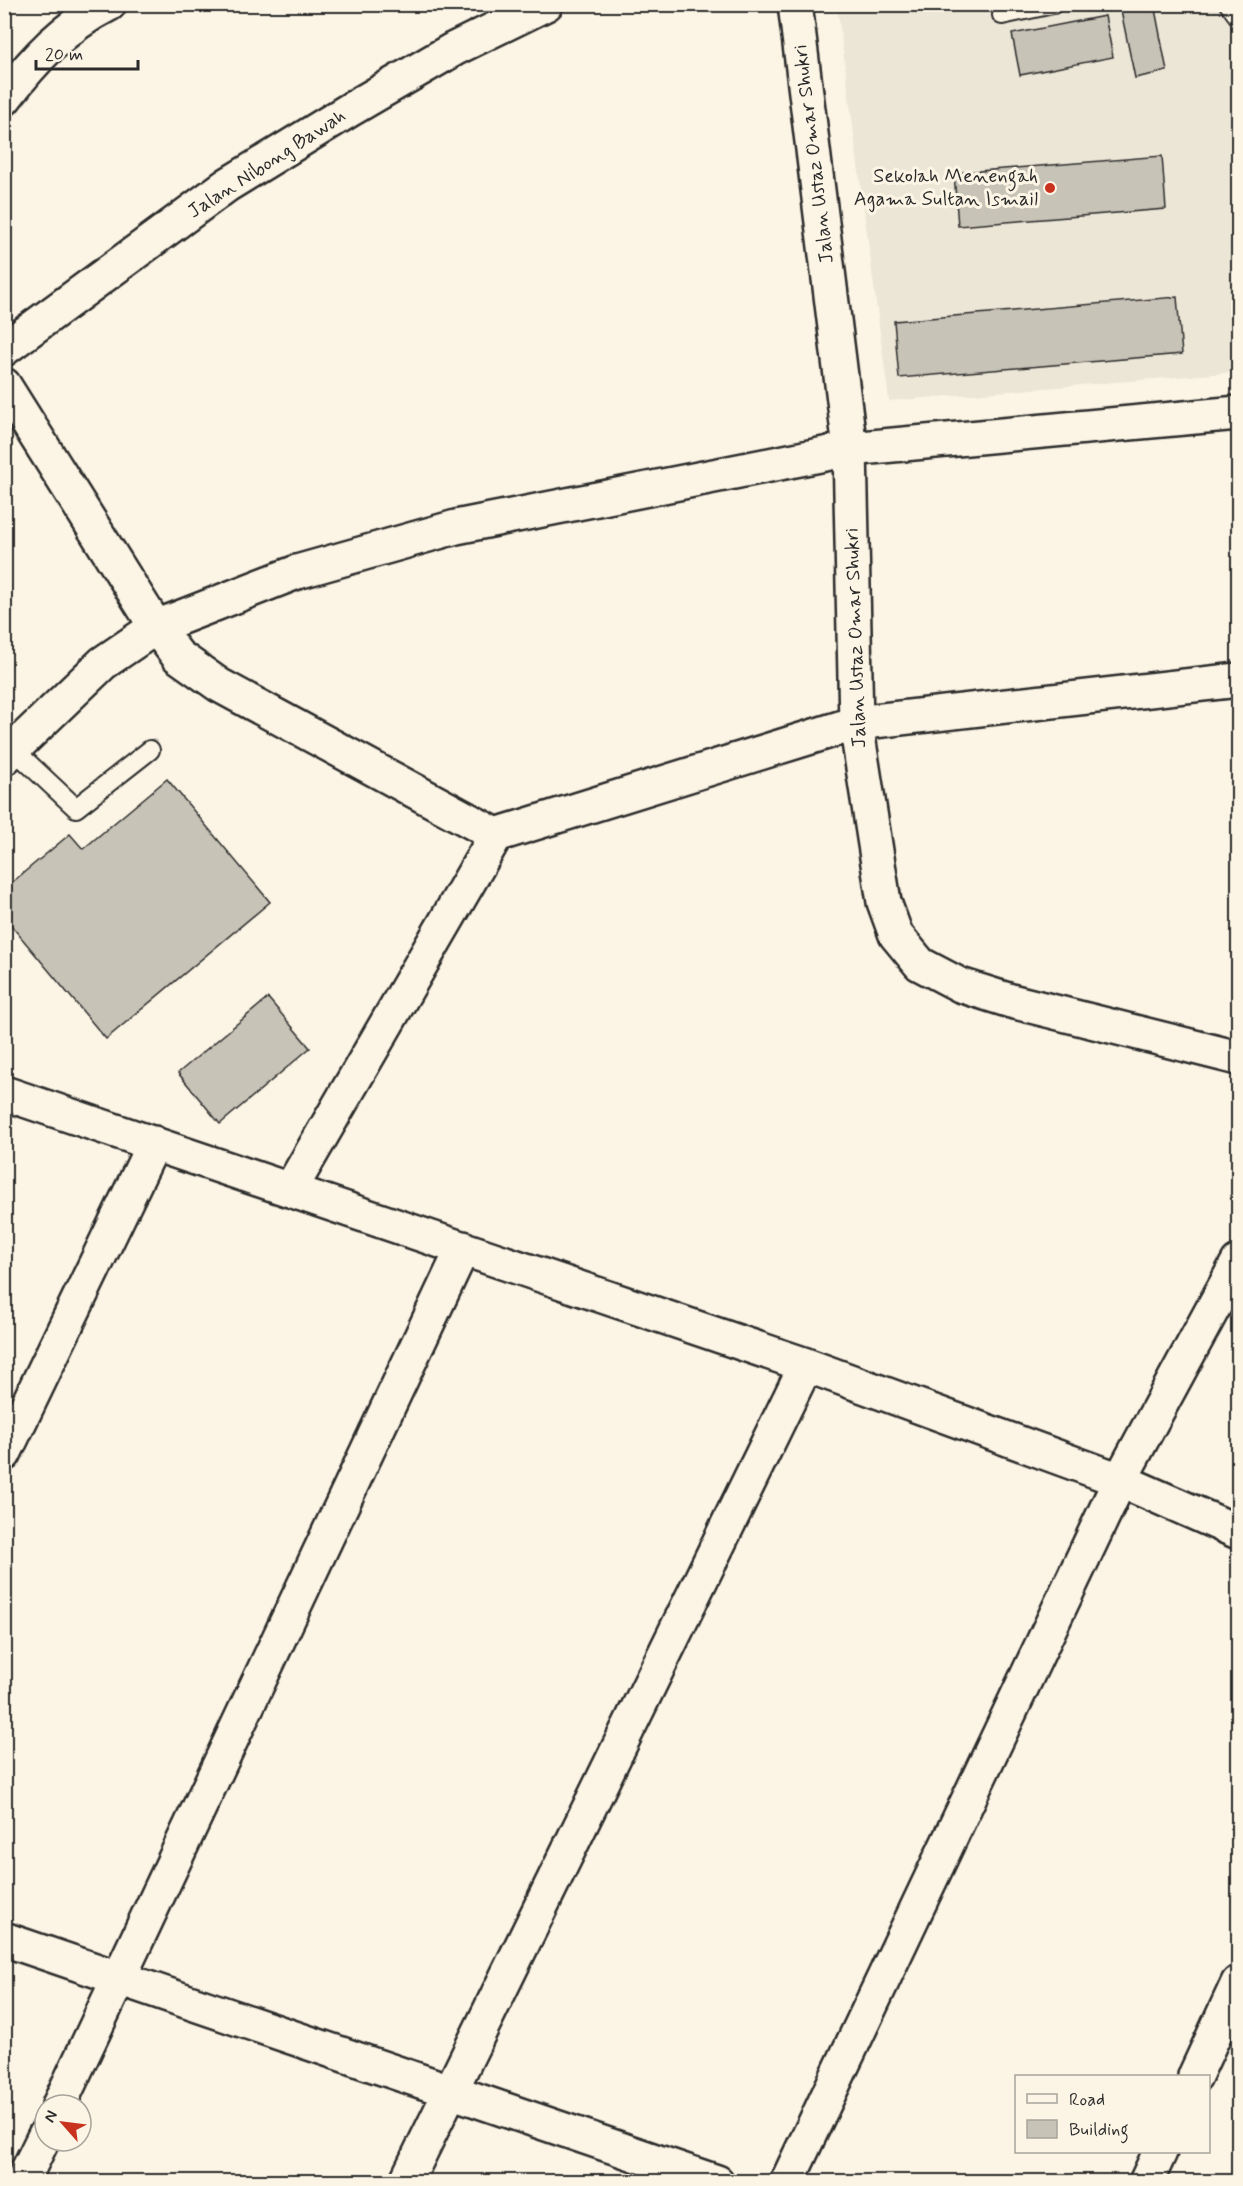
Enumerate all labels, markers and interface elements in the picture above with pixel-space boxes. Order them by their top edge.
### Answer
scale bar [36,33,138,71]
text: 20 m [45,43,83,67]
street label: Jalan Ustaz Omar Shukri [787,43,841,265]
street label: Jalan Nibong Bawah [183,103,351,225]
place label: Sekolah Menengah Agama Sultan Ismail [854,163,1038,213]
marker: Sekolah Menengah Agama Sultan Ismail [1043,181,1057,195]
street label: Jalan Ustaz Omar Shukri [839,527,873,749]
legend [1015,2075,1210,2153]
text: Road [1069,2088,1105,2112]
north arrow [33,2093,93,2153]
text: N [39,2107,63,2126]
text: Building [1069,2118,1129,2144]

